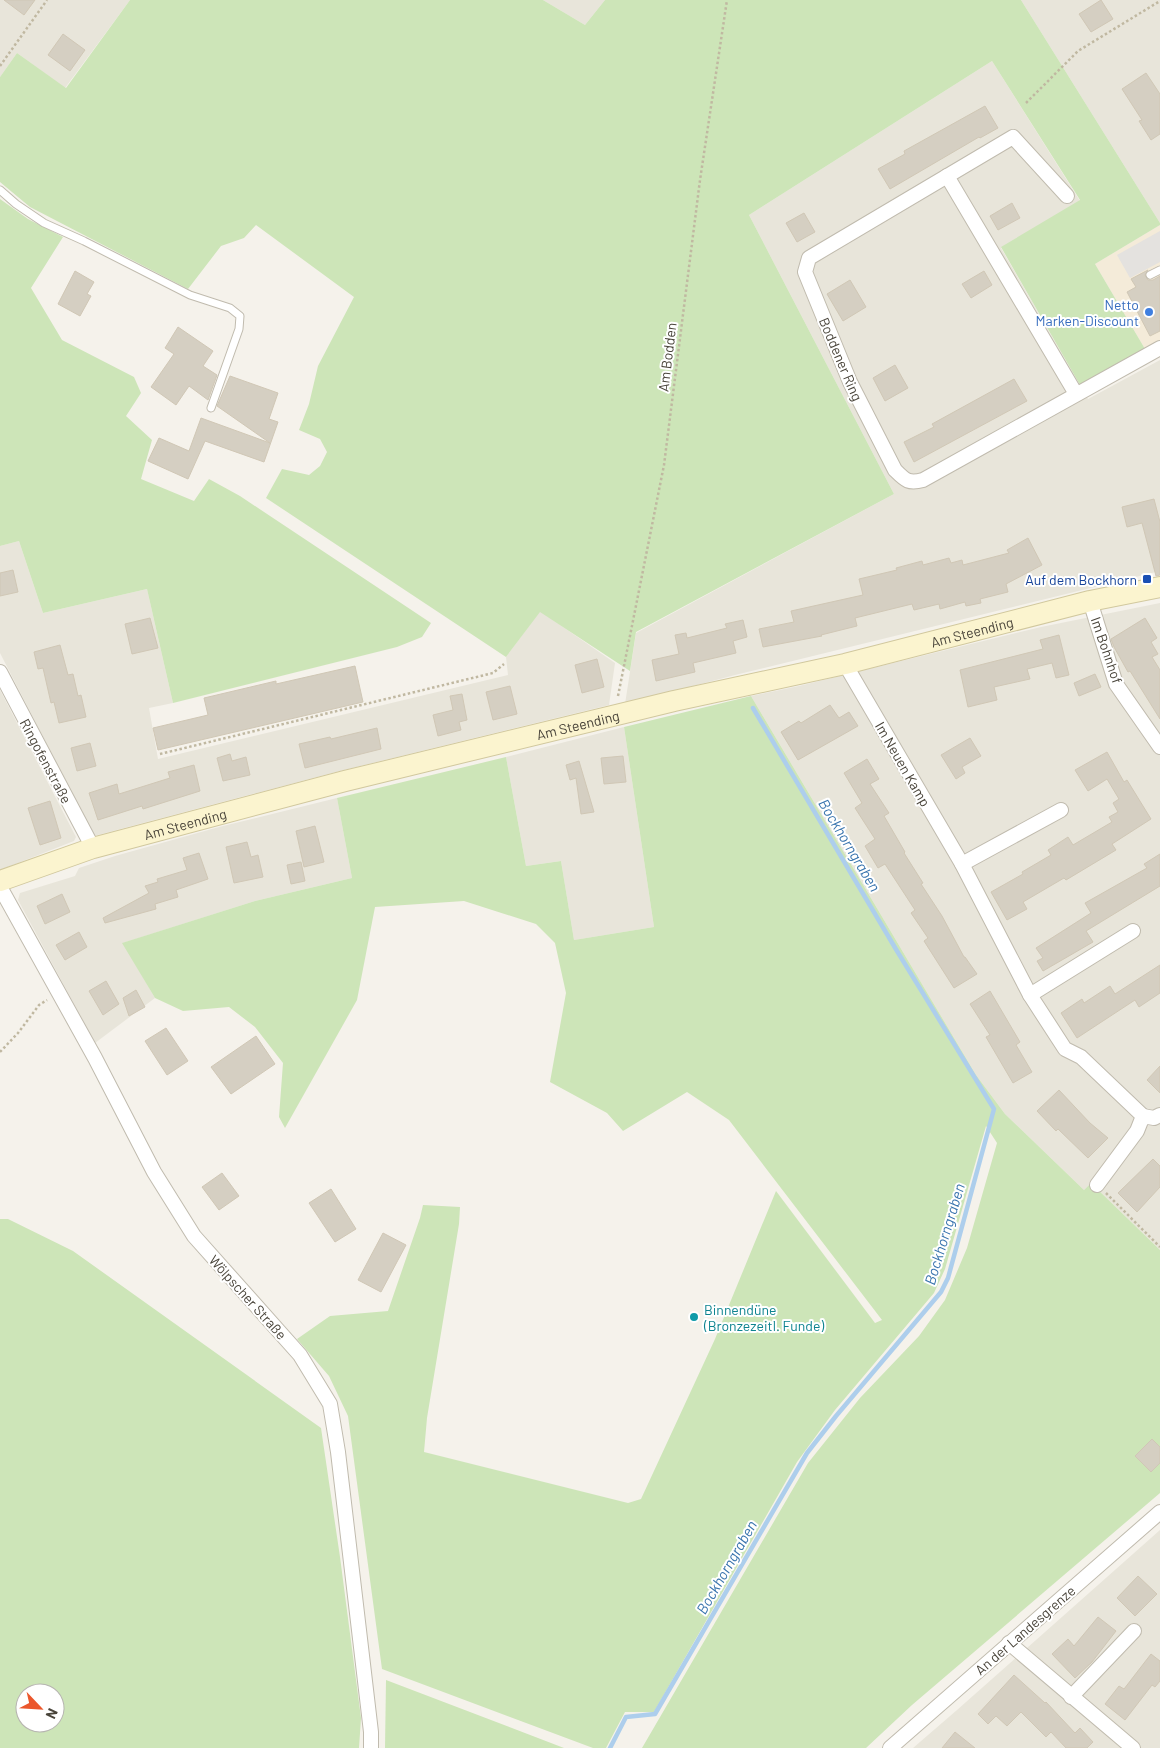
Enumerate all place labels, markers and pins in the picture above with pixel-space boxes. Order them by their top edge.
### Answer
place label: Netto Marken-Discount [1036,296,1139,329]
marker: Netto Marken-Discount [1143,306,1155,318]
place label: Auf dem Bockhorn [1025,571,1137,588]
marker: Auf dem Bockhorn [1141,573,1153,585]
place label: Binnendüne (Bronzezeitl. Funde) [703,1301,824,1334]
marker: Binnendüne (Bronzezeitl. Funde) [688,1311,700,1323]

